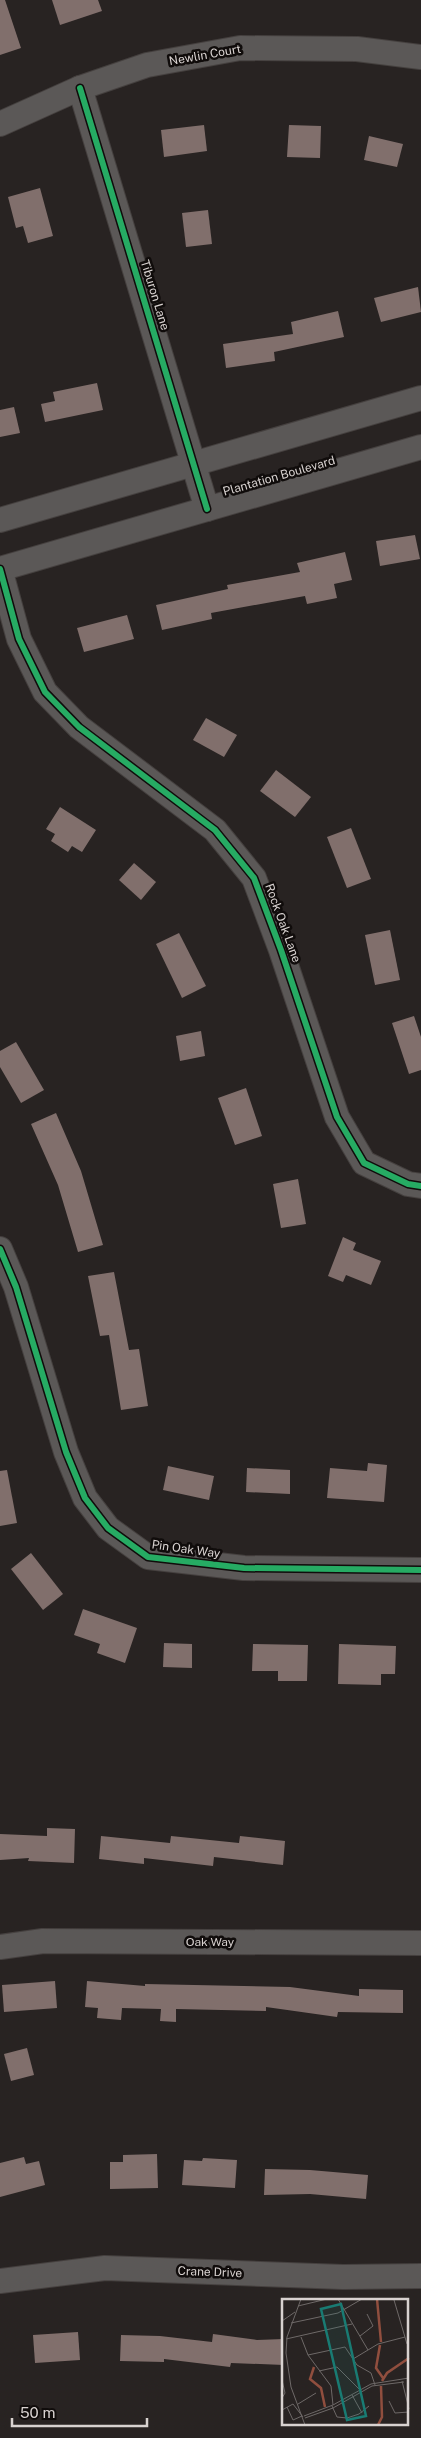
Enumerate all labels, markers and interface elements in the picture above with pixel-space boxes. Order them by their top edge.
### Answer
street label: Newlin Court [168,42,242,68]
street label: Tiburon Lane [138,258,172,332]
street label: Plantation Boulevard [221,453,337,499]
street label: Rock Oak Lane [262,882,304,965]
street label: Pin Oak Way [151,1537,222,1561]
street label: Oak Way [186,1935,235,1949]
street label: Crane Drive [177,2264,243,2280]
inset map [282,2299,408,2426]
scale bar [12,2396,148,2428]
text: 50 m [20,2404,55,2421]

